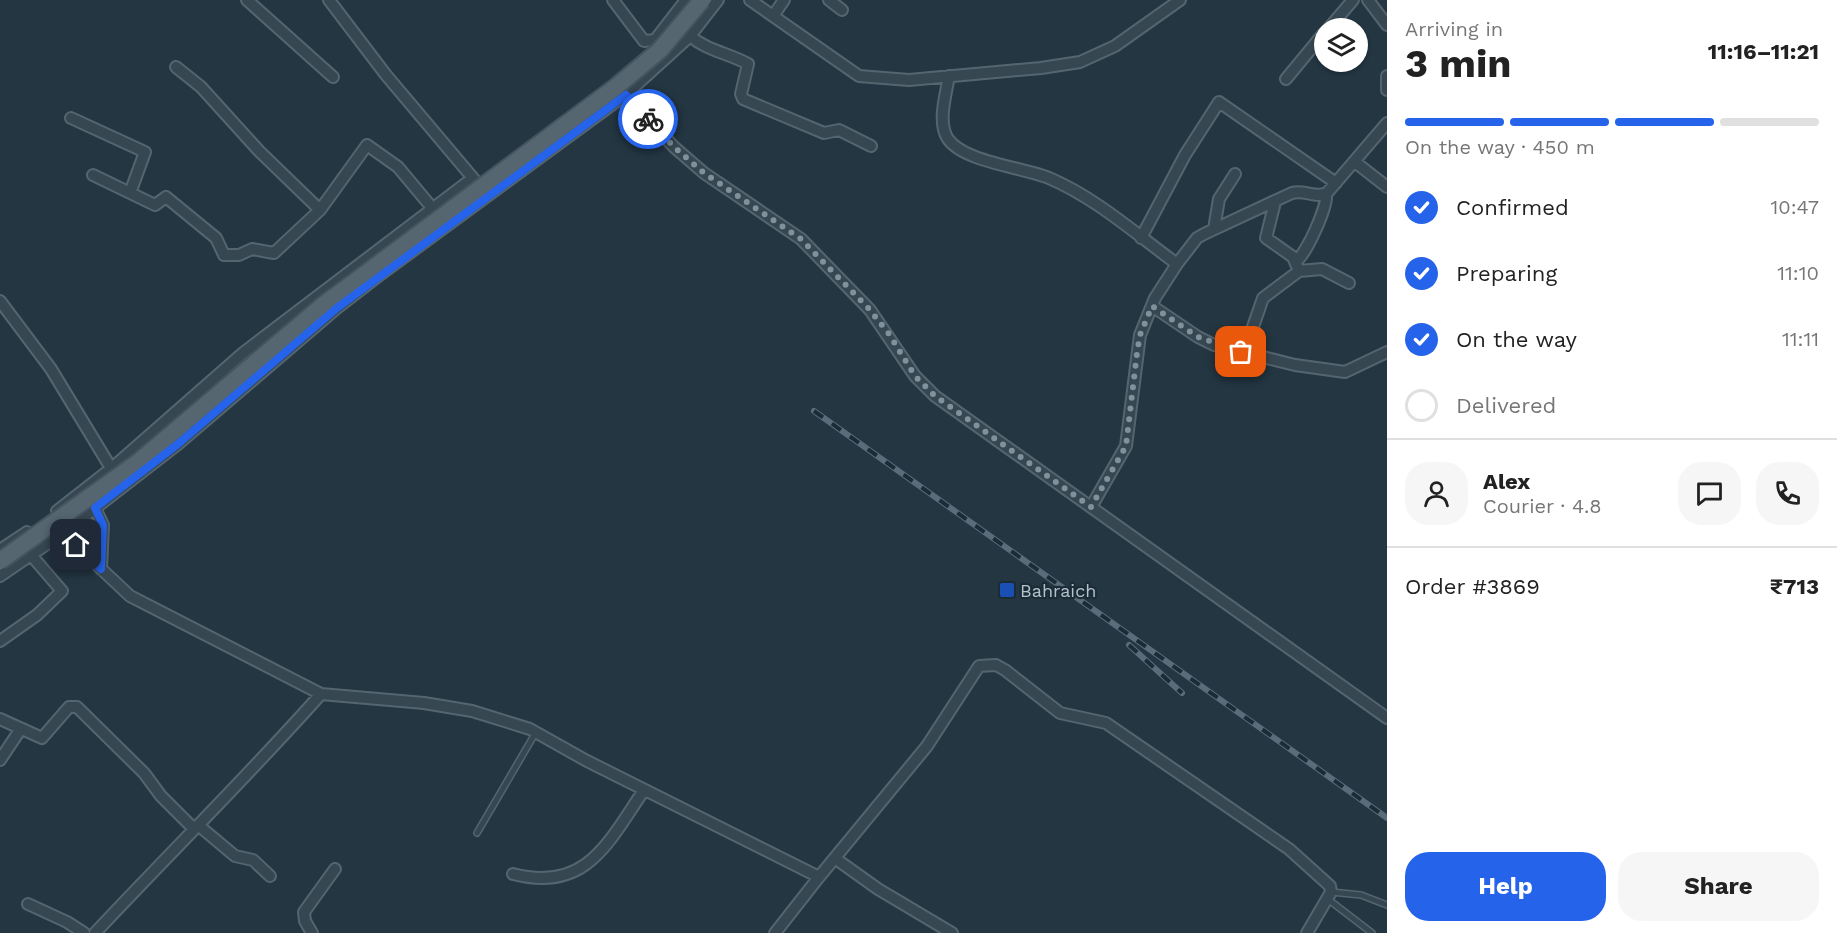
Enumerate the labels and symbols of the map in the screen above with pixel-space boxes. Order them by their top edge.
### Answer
courier [618,89,678,149]
pin [1215,326,1266,377]
pin [50,519,101,570]
place label: Bahraich [1020,580,1096,601]
marker: Bahraich [998,581,1016,599]

